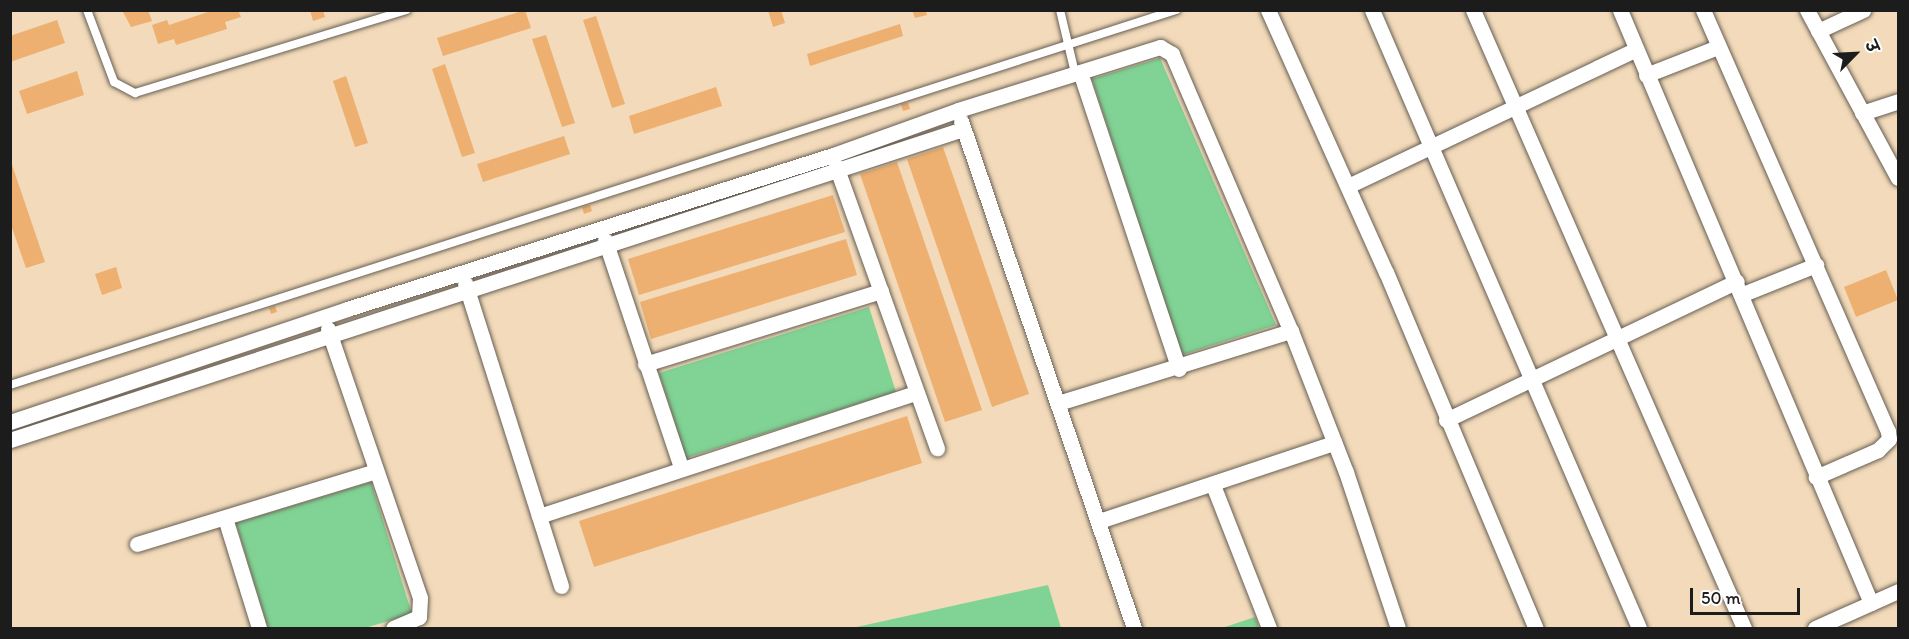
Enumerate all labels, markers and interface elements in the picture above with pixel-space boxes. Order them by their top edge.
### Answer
north arrow [1825,24,1885,84]
text: उ [1861,38,1883,55]
scale bar [1693,576,1802,614]
text: 50 m [1701,587,1741,609]

